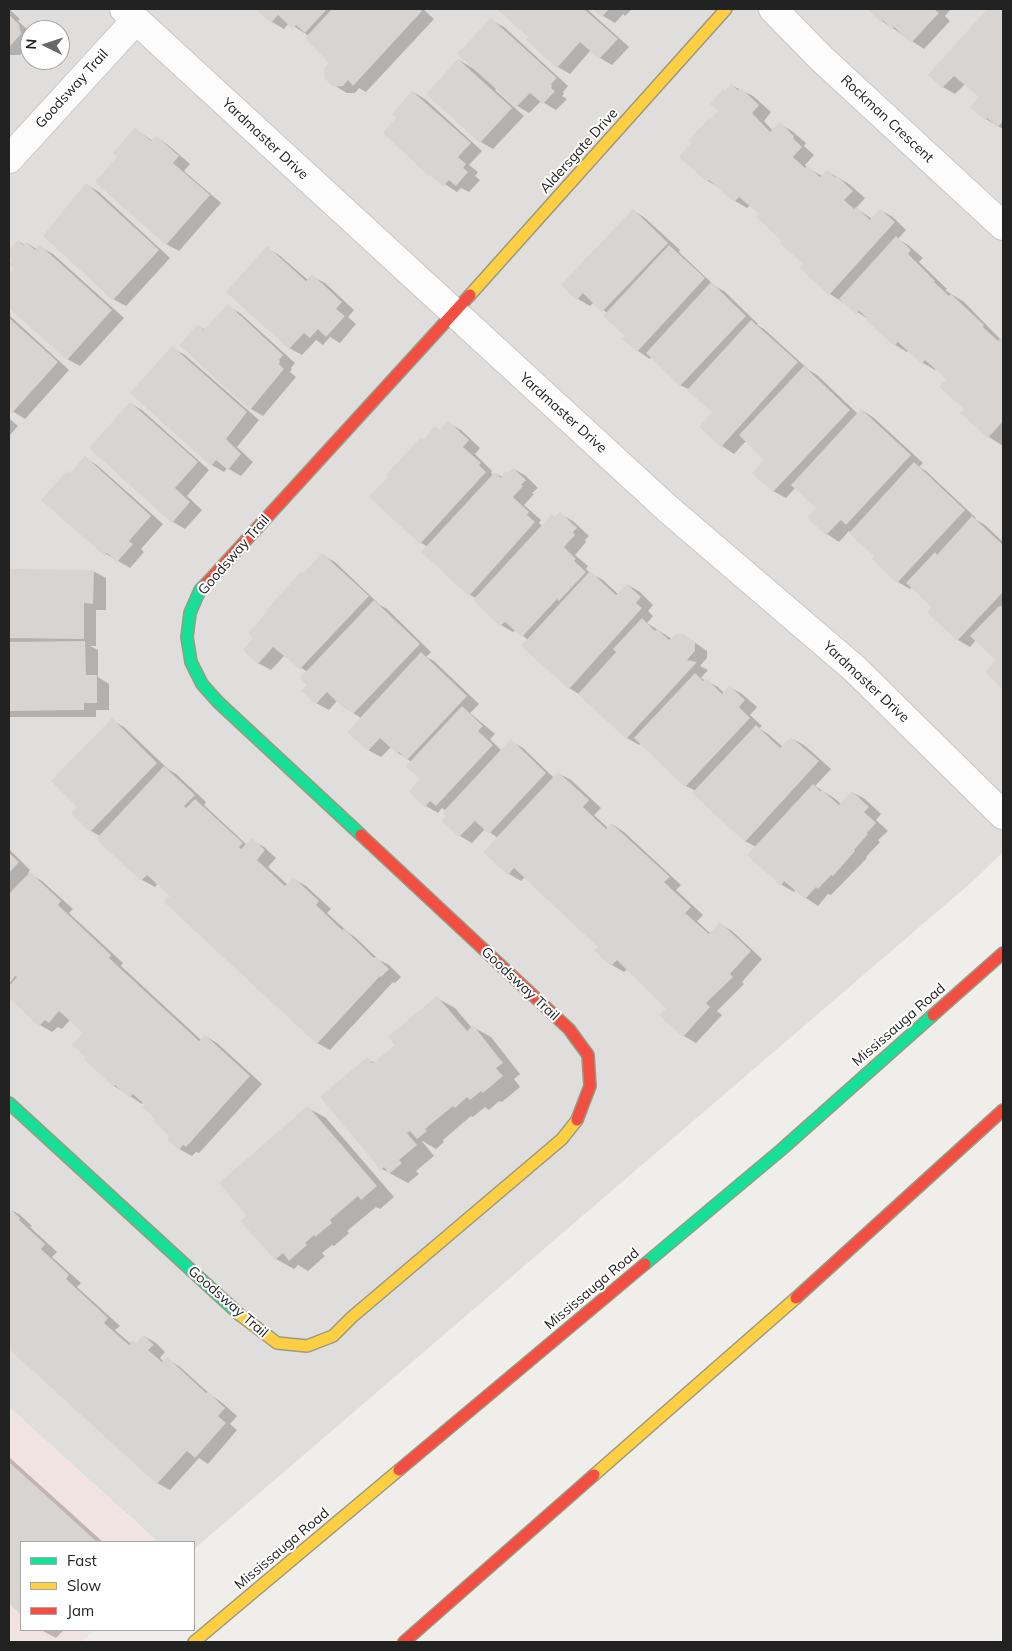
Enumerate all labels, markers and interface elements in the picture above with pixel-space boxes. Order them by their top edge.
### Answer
north arrow [20,20,70,70]
text: N [22,38,40,50]
street label: Goodsway Trail [32,46,112,132]
street label: Rockman Crescent [837,72,937,166]
street label: Yardmaster Drive [218,95,312,183]
street label: Aldersgate Drive [537,105,621,197]
street label: Yardmaster Drive [516,369,610,457]
street label: Goodsway Trail [195,512,273,598]
street label: Yardmaster Drive [819,638,913,726]
street label: Goodsway Trail [478,944,562,1024]
street label: Mississauga Road [849,980,949,1070]
street label: Mississauga Road [542,1245,642,1333]
street label: Goodsway Trail [185,1263,271,1341]
street label: Mississauga Road [232,1505,332,1593]
legend [20,1541,195,1631]
text: Fast [67,1551,97,1570]
text: Slow [67,1576,101,1595]
text: Jam [67,1601,94,1620]

